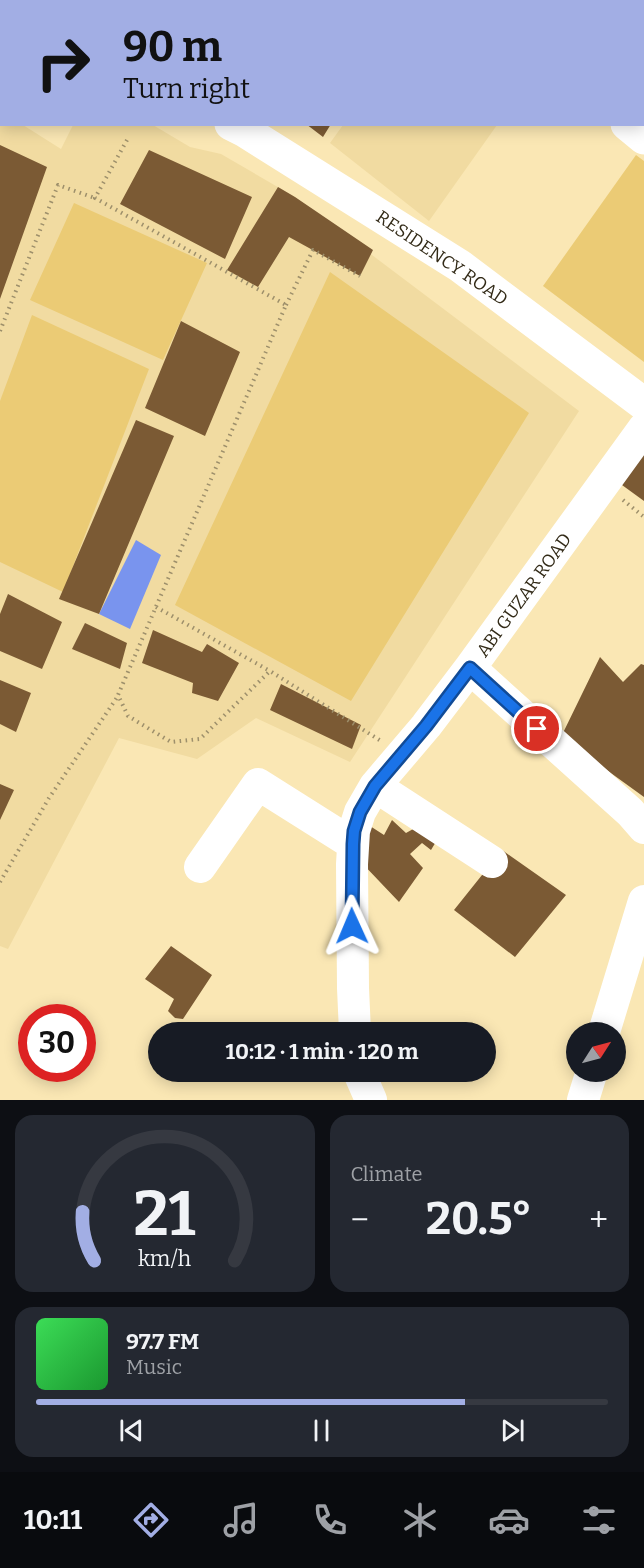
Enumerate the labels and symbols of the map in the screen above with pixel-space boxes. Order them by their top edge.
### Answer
street label: RESIDENCY ROAD [372,206,512,310]
street label: ABI GUZAR ROAD [472,529,576,661]
pin [511,703,562,754]
position arrow [320,894,384,958]
speed limit sign: 30 [18,1004,96,1082]
north arrow [566,1022,626,1082]

